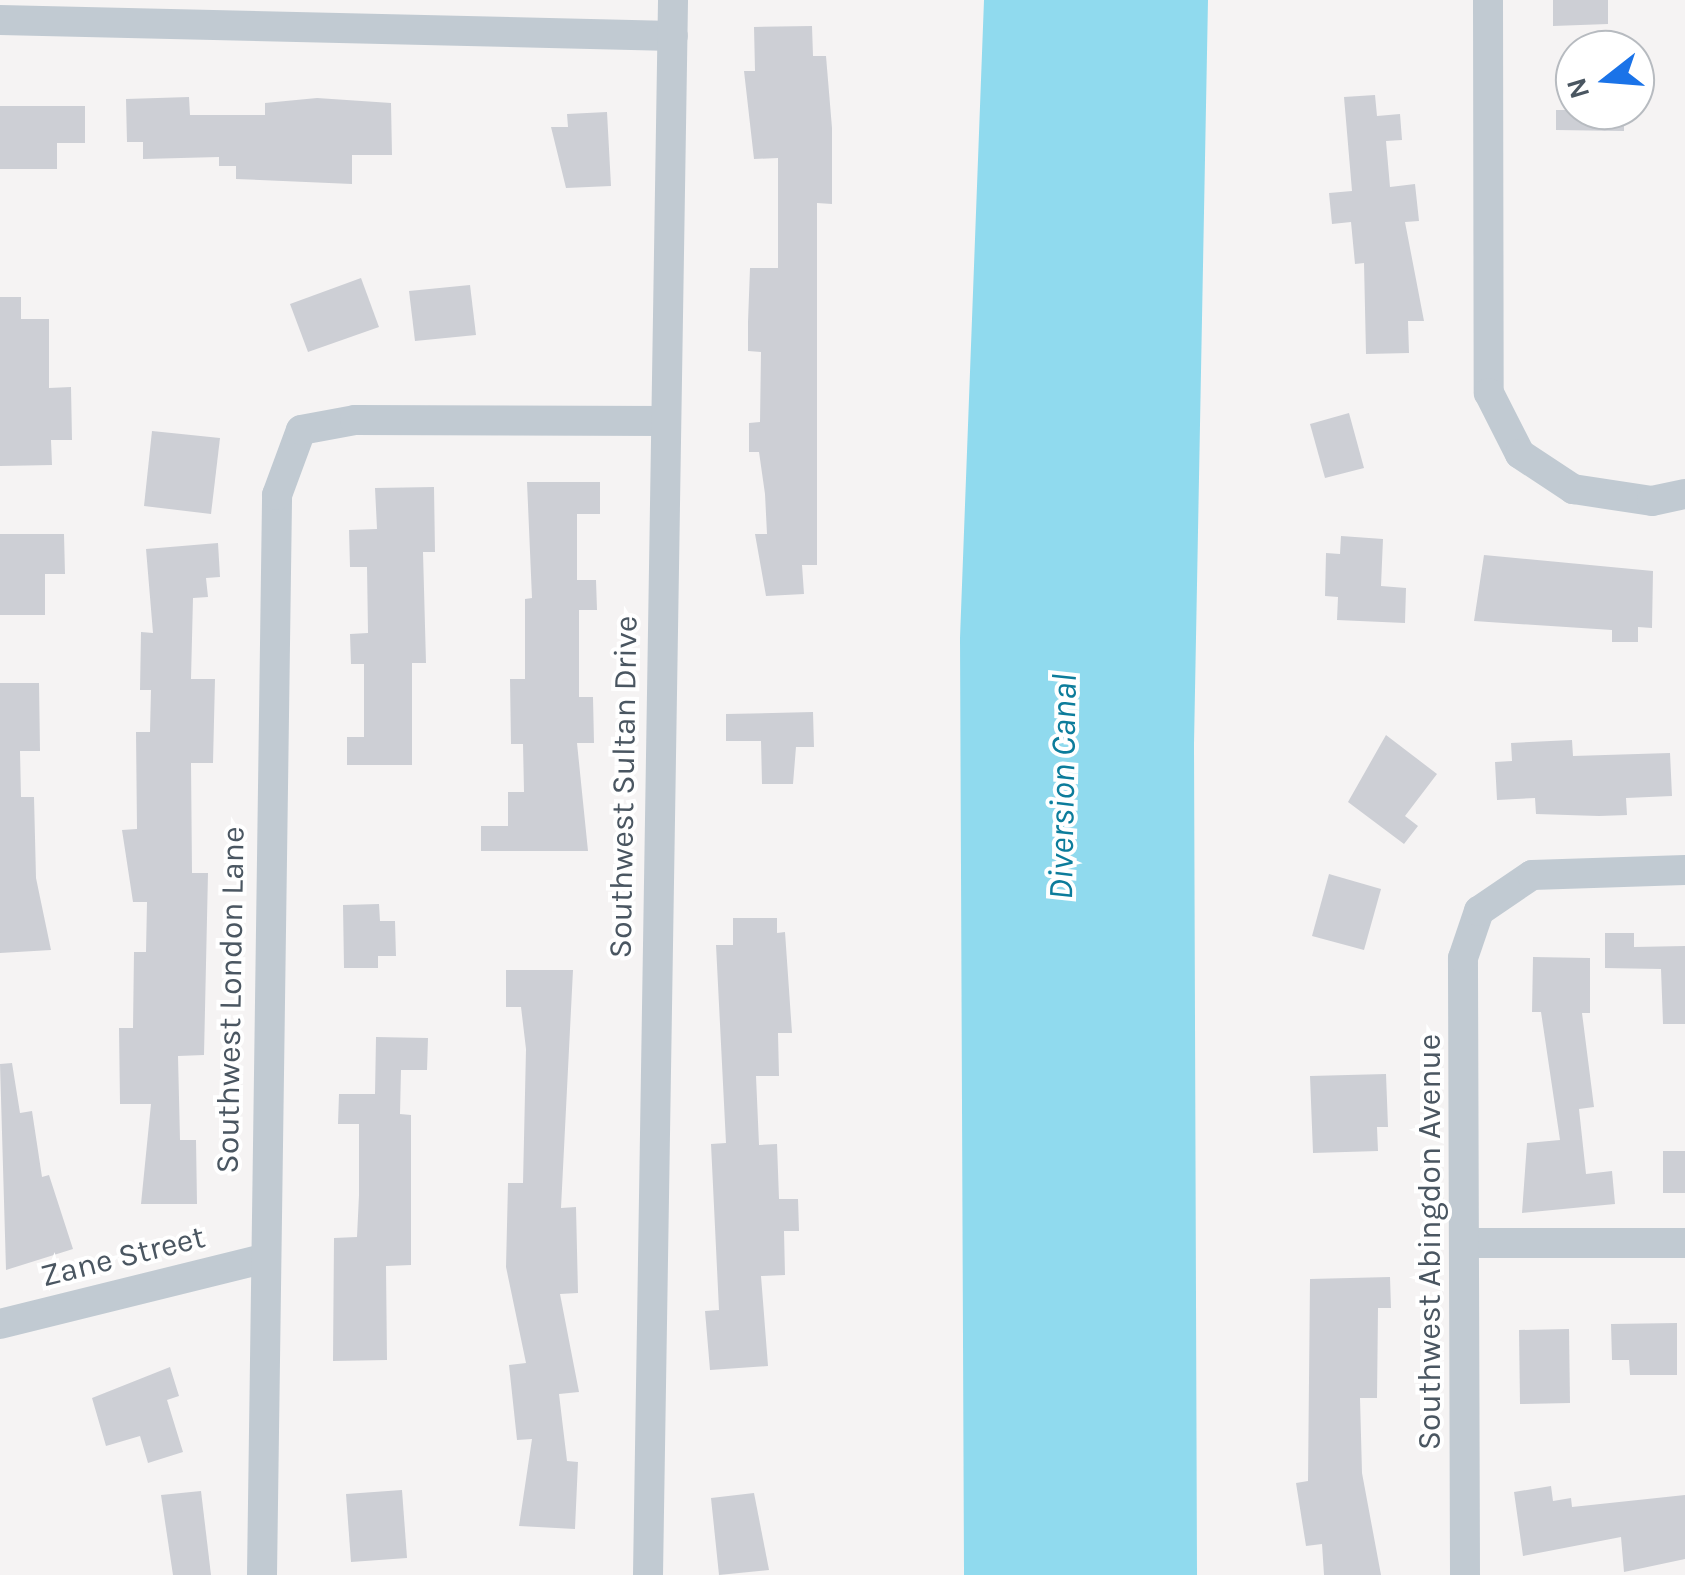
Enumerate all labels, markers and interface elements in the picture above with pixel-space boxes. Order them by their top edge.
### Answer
north arrow [1555,30,1655,130]
text: N [1559,74,1596,103]
street label: Southwest Sultan Drive [602,615,646,959]
water label: Diversion Canal [1040,673,1086,901]
street label: Southwest London Lane [209,826,253,1174]
street label: Southwest Abingdon Avenue [1411,1034,1449,1450]
street label: Zane Street [37,1218,209,1296]

